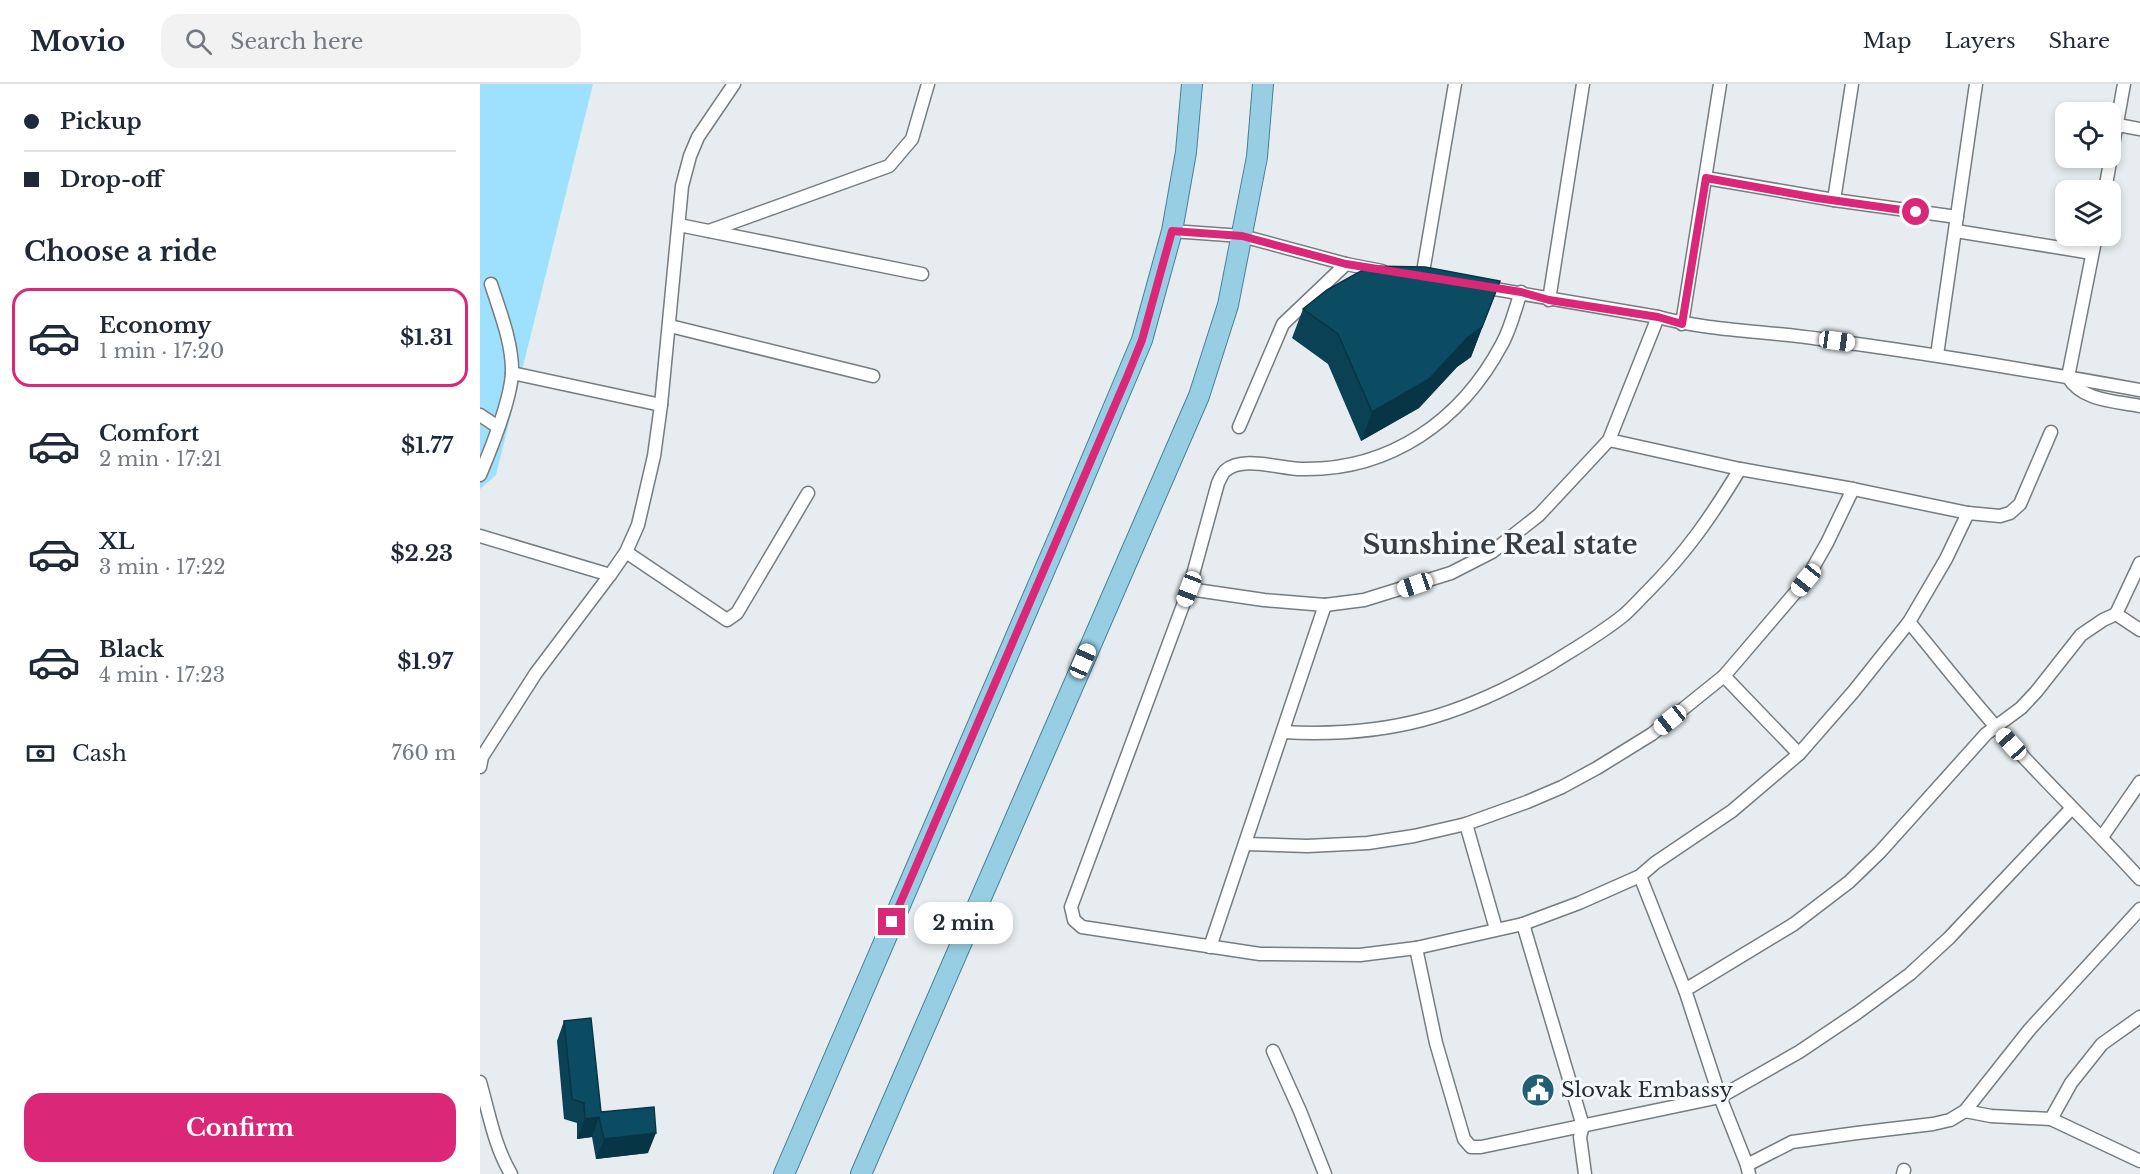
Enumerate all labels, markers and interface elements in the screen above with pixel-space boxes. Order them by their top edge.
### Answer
search box [161,14,581,68]
text: Movio [30,24,125,59]
icon: search [182,25,215,58]
text: Search here [230,28,363,55]
text: Map [1863,28,1912,54]
text: Layers [1945,28,2016,54]
text: Share [2049,28,2110,54]
map controls [2055,102,2121,246]
button: locate [2055,102,2121,168]
text: Pickup [60,108,142,135]
text: Drop-off [60,166,162,193]
button: layers [2055,180,2121,246]
route start [1902,198,1929,225]
text: Choose a ride [24,235,217,268]
icon: car [27,311,81,365]
text: Economy [99,312,211,339]
text: $1.31 [400,324,453,351]
car [1818,330,1856,352]
text: 1 min · 17:20 [99,339,224,363]
icon: car [27,419,81,473]
text: Comfort [99,420,199,447]
text: $1.77 [401,432,453,459]
text: 2 min · 17:21 [99,447,222,471]
icon: car [27,527,81,581]
text: XL [99,528,134,555]
district label: Sunshine Real state [1362,528,1638,561]
text: $2.23 [390,540,453,567]
text: 3 min · 17:22 [99,555,226,579]
car [1788,560,1824,600]
car [1174,569,1204,609]
car [1395,571,1435,599]
icon: car [27,635,81,689]
text: Black [99,636,164,663]
car [1067,641,1099,681]
text: $1.97 [397,648,453,675]
text: 4 min · 17:23 [99,663,225,687]
car [1650,702,1690,738]
car [1992,725,2030,763]
icon: cash [24,737,57,770]
text: Cash [72,740,127,767]
text: 760 m [392,741,456,765]
callout: 2 min [913,901,1012,943]
route end [878,908,905,935]
text: 2 min [932,911,995,935]
public building icon: Slovak Embassy [1520,1072,1556,1108]
place label: Slovak Embassy [1561,1077,1734,1103]
button: Confirm [24,1093,456,1162]

